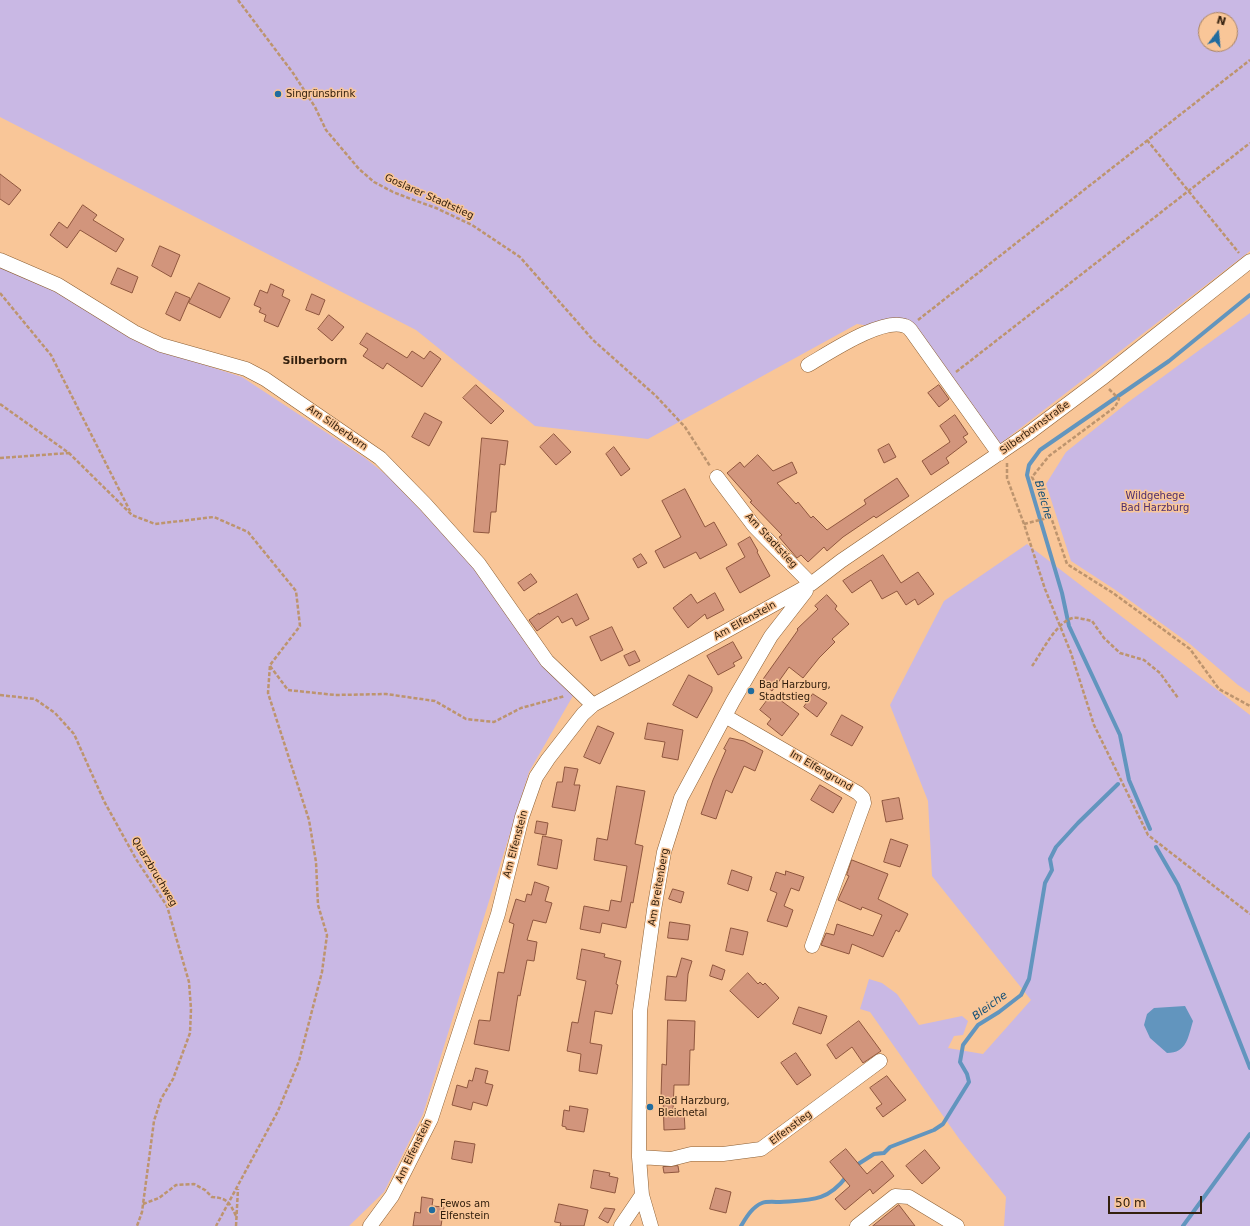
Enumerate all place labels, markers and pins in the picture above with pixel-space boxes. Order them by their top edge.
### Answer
place label: Singrünsbrink [286,88,355,100]
marker: Singrünsbrink [273,89,283,99]
place label: Bad Harzburg, Stadtstieg [759,679,831,702]
marker: Bad Harzburg, Stadtstieg [746,686,756,696]
place label: Bad Harzburg, Bleichetal [658,1095,730,1118]
marker: Bad Harzburg, Bleichetal [645,1102,655,1112]
place label: Fewos am Elfenstein [440,1198,490,1222]
marker: Fewos am Elfenstein [427,1205,437,1215]

